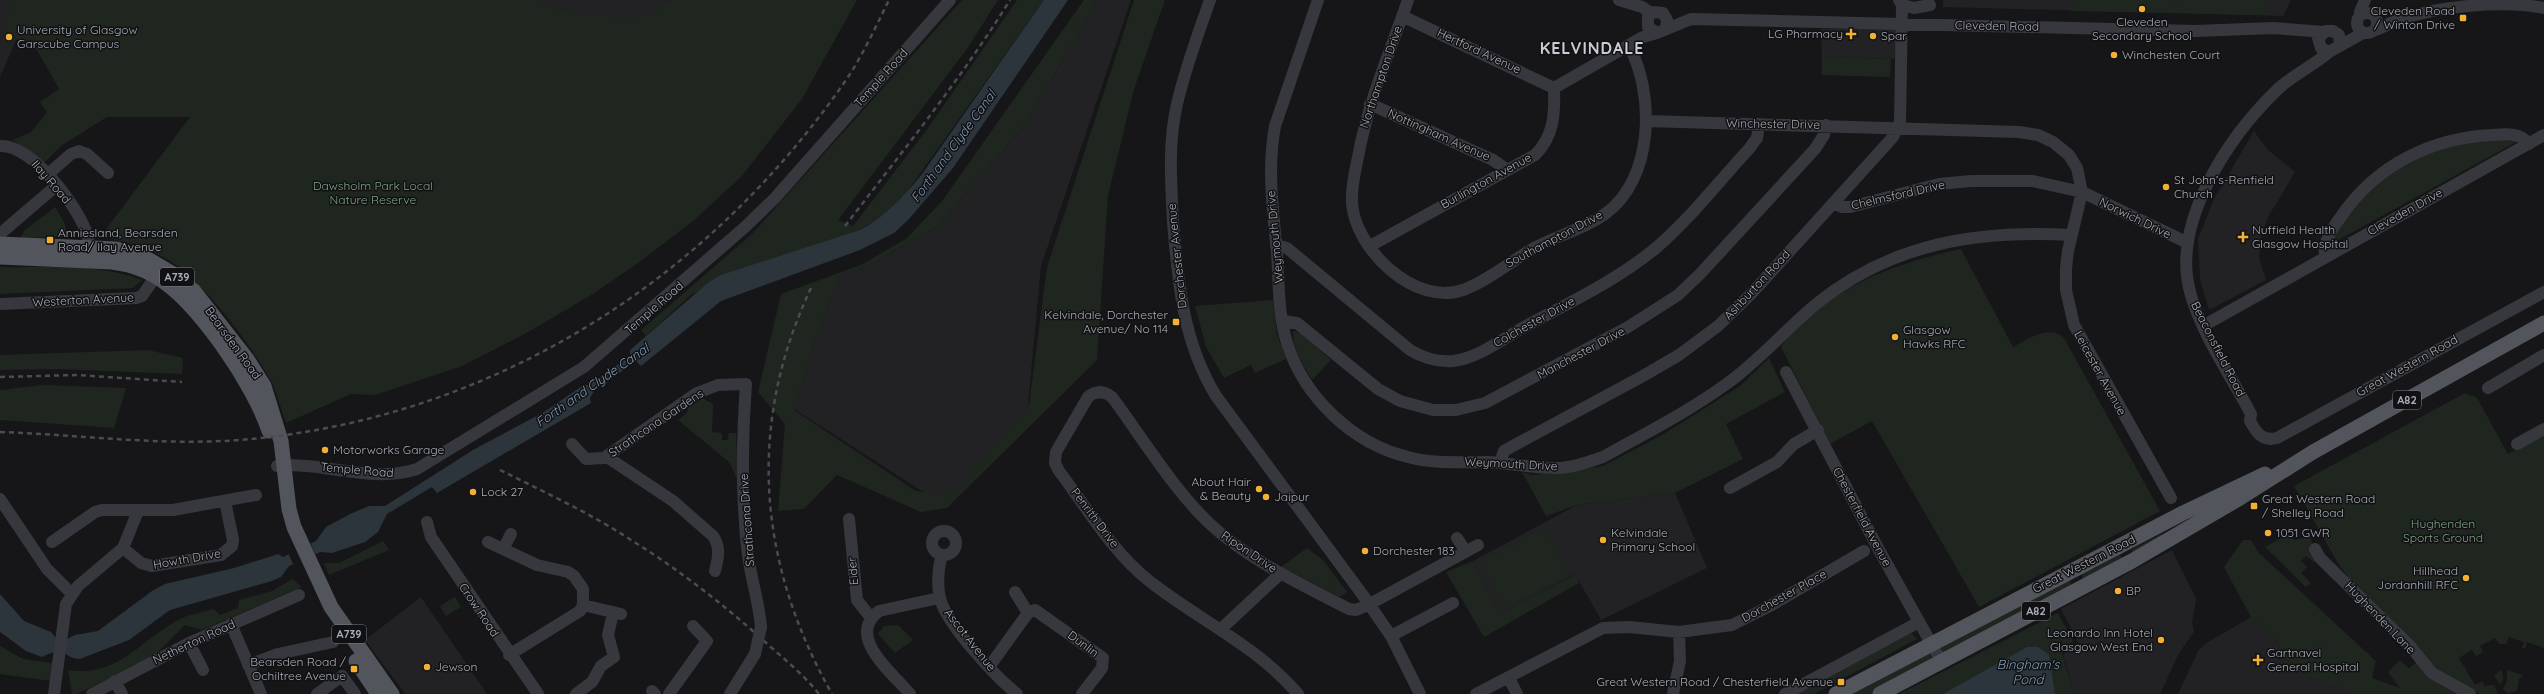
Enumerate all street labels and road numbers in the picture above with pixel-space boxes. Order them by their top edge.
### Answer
street label: Cleveden Road [1955,17,2039,34]
street label: Northampton Drive [1356,23,1405,130]
street label: Hertford Avenue [1435,25,1524,77]
street label: Temple Road [851,45,911,110]
street label: Nottingham Avenue [1386,105,1493,164]
street label: Winchester Drive [1726,115,1820,132]
street label: Burlington Avenue [1438,149,1534,212]
street label: Ilay Road [28,157,74,207]
street label: Chelmsford Drive [1850,176,1946,213]
street label: Cleveden Drive [2365,185,2445,238]
street label: Weymouth Drive [1263,190,1286,284]
street label: Norwich Drive [2097,194,2174,241]
street label: Dorchester Avenue [1164,203,1189,309]
street label: Southampton Drive [1503,207,1605,270]
street label: Ashburton Road [1720,247,1793,323]
road number: A739 [160,268,194,286]
street label: Temple Road [621,278,686,337]
street label: Westerton Avenue [32,289,134,310]
street label: Colchester Drive [1490,293,1577,350]
street label: Beaconsfield Road [2188,299,2249,399]
street label: Bearsden Road [202,303,265,382]
street label: Manchester Drive [1534,323,1627,382]
street label: Leicester Avenue [2071,328,2130,418]
street label: Great Western Road [2354,332,2460,400]
street label: Strathcona Gardens [605,385,706,460]
road number: A82 [2393,391,2421,409]
street label: Weymouth Drive [1464,454,1558,473]
street label: Temple Road [320,459,394,480]
street label: Chesterfield Avenue [1830,465,1895,569]
street label: Strathcona Drive [736,473,757,567]
street label: Penrith Drive [1068,485,1123,551]
street label: Ripon Drive [1218,527,1280,576]
street label: Great Western Road [2030,531,2138,596]
street label: Howth Drive [152,545,222,572]
street label: Eider [844,556,861,586]
street label: Dorchester Place [1739,566,1829,625]
street label: Hughenden Lane [2342,578,2419,657]
street label: Crow Road [456,580,503,639]
road number: A82 [2022,602,2050,620]
street label: Ascot Avenue [941,605,1000,674]
street label: Netherton Road [150,616,237,667]
road number: A739 [332,625,366,643]
street label: Dunlin [1065,627,1102,660]

